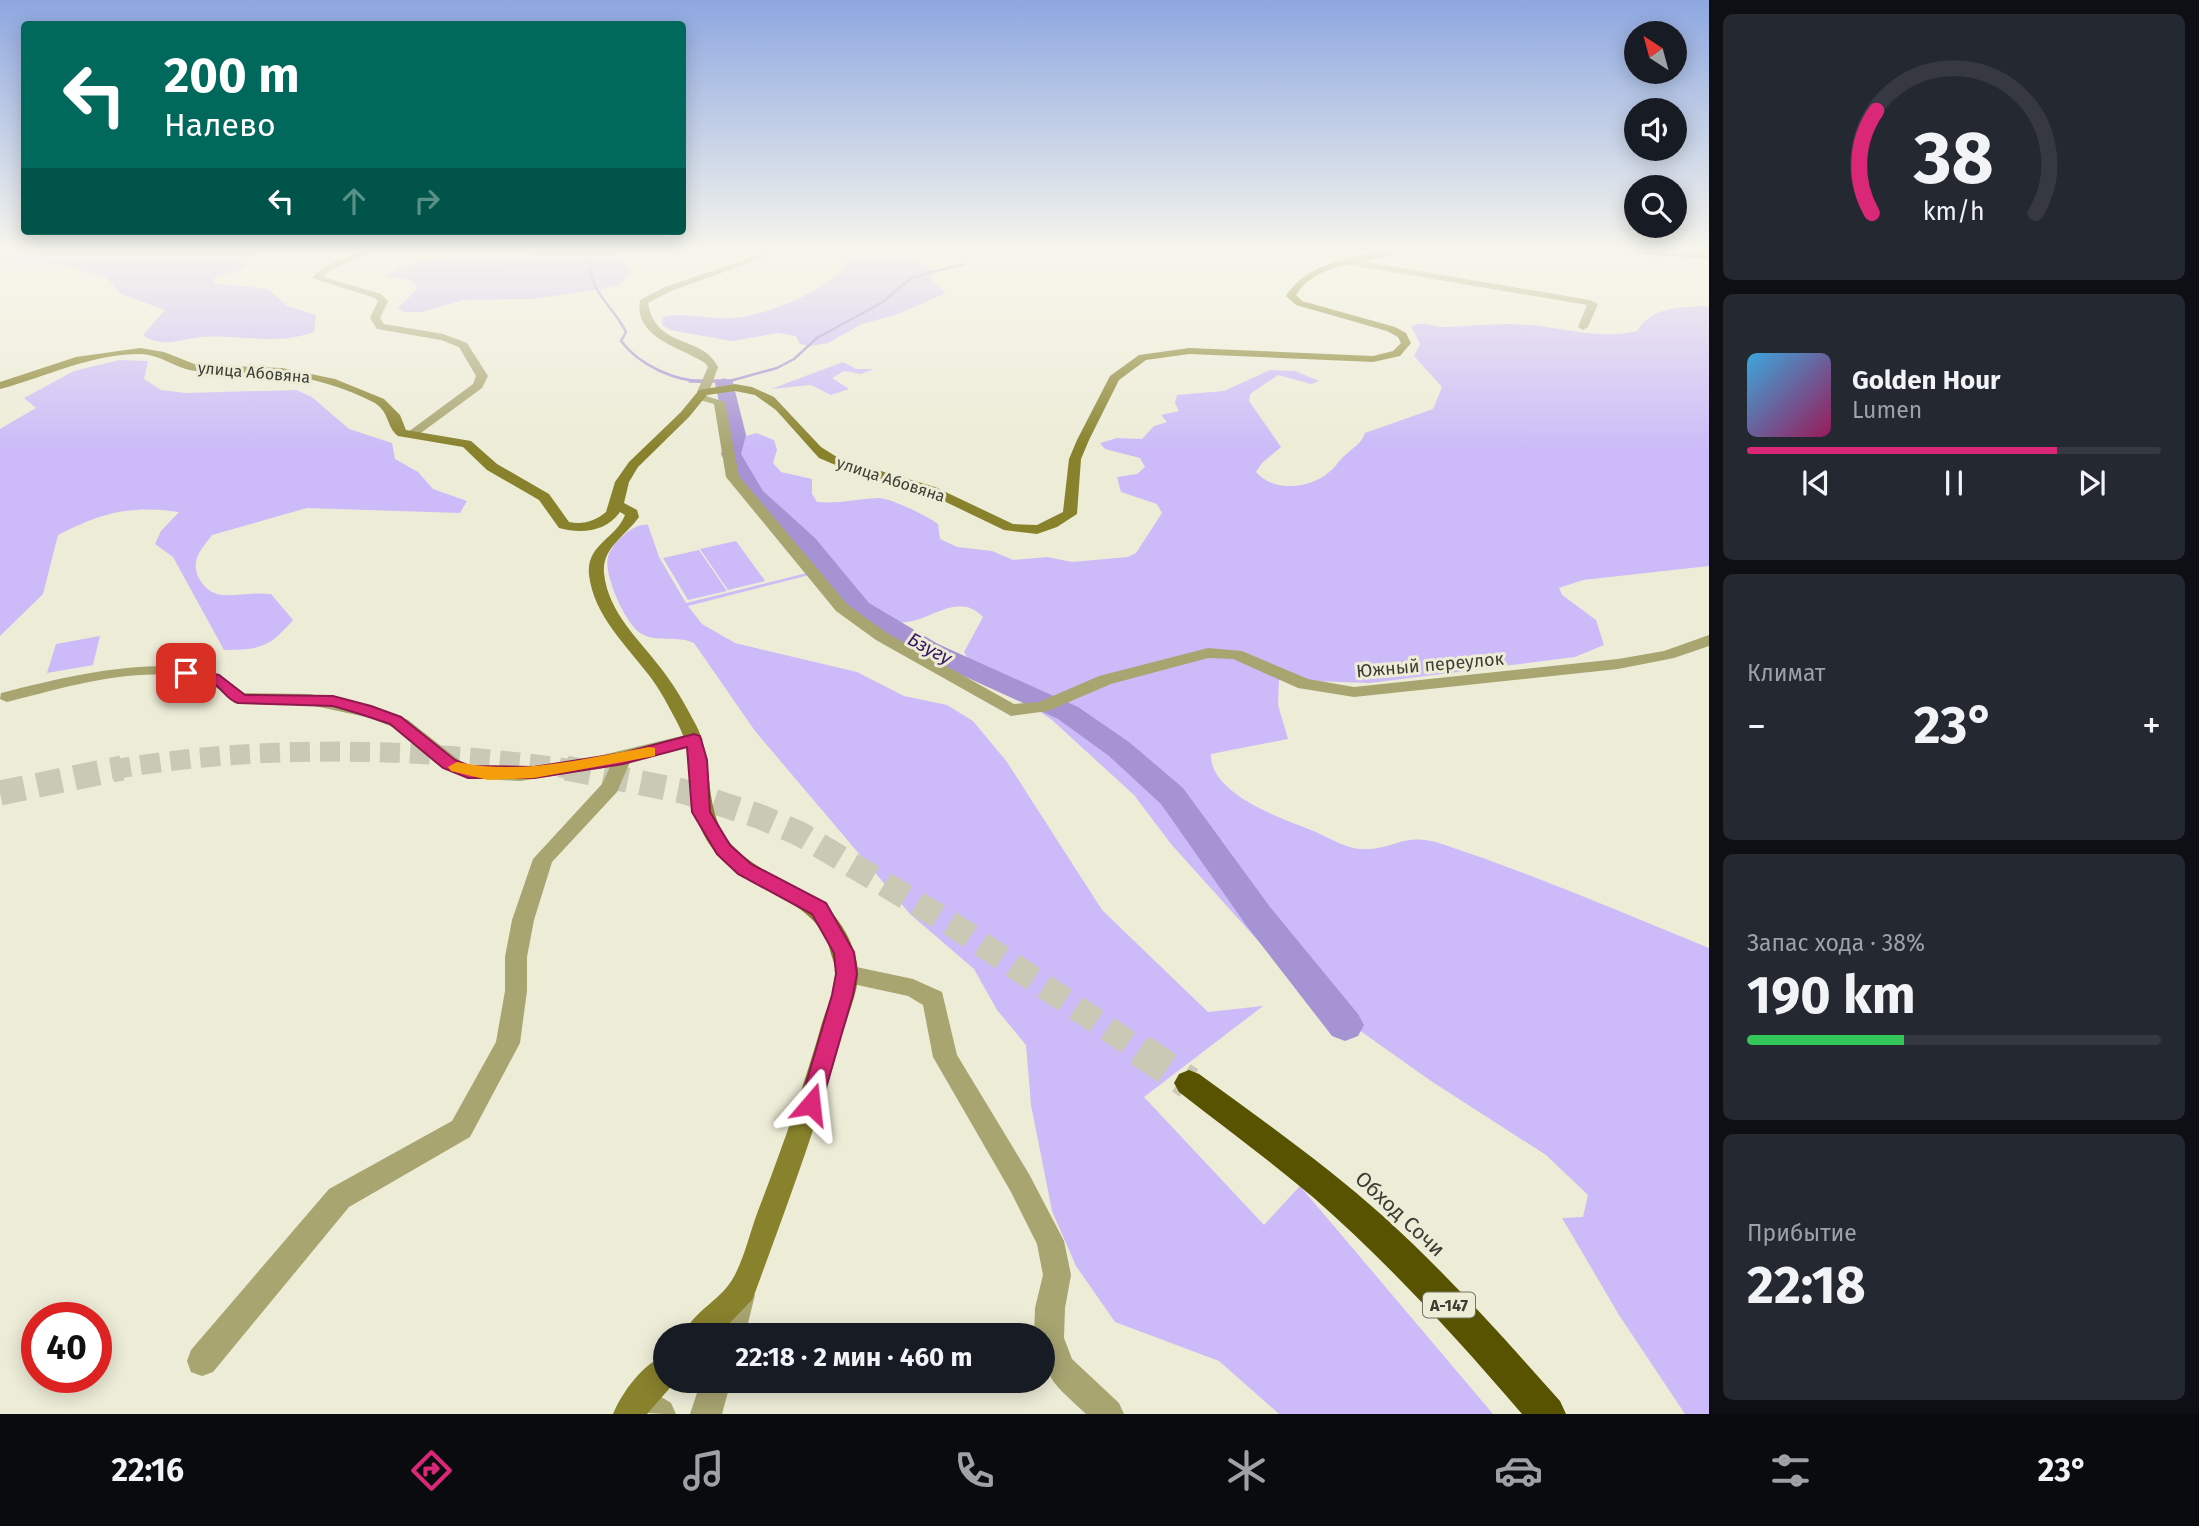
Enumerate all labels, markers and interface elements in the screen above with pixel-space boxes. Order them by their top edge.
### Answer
north arrow [1624,21,1687,84]
map controls [1624,21,1687,238]
text: 200 m [164,46,300,105]
icon: left [49,49,140,140]
button: sound [1624,98,1687,161]
text: Налево [164,106,276,144]
text: 38 [1913,115,1994,202]
button: search [1624,175,1687,238]
icon: left [262,182,300,220]
icon: ahead [335,182,373,220]
icon: right [408,182,446,220]
text: km/h [1923,197,1985,227]
street label: улица Абовяна [197,358,311,387]
text: Golden Hour [1852,365,2000,396]
text: Lumen [1852,396,1922,424]
street label: улица Абовяна [834,453,947,506]
icon: previous [1797,464,1835,502]
icon: pause [1935,464,1973,502]
icon: next [2073,464,2111,502]
water label: Бзугу [904,627,956,670]
pin [156,643,216,703]
street label: Южный переулок [1355,648,1505,682]
icon: arrive [167,654,205,692]
text: Климат [1747,659,1825,687]
text: 23° [1914,694,1994,757]
text: − [1747,703,1766,749]
text: + [2142,703,2161,749]
text: Запас хода · 38% [1747,929,1925,957]
text: 190 km [1747,964,1916,1027]
position arrow [774,1067,848,1141]
street label: Обход Сочи [1350,1166,1450,1262]
text: Прибытие [1747,1219,1857,1247]
text: 22:18 [1747,1254,1866,1317]
road number: А-147 [1423,1292,1475,1317]
speed limit sign: 40 [21,1302,112,1393]
text: 22:18 · 2 мин · 460 m [736,1342,972,1373]
icon: directions [407,1446,456,1495]
icon: music [679,1446,728,1495]
icon: phone [950,1446,999,1495]
icon: climate [1222,1446,1271,1495]
icon: car [1494,1446,1543,1495]
icon: filters [1766,1446,1815,1495]
text: 22:16 [111,1451,184,1489]
text: 23° [2038,1451,2087,1489]

